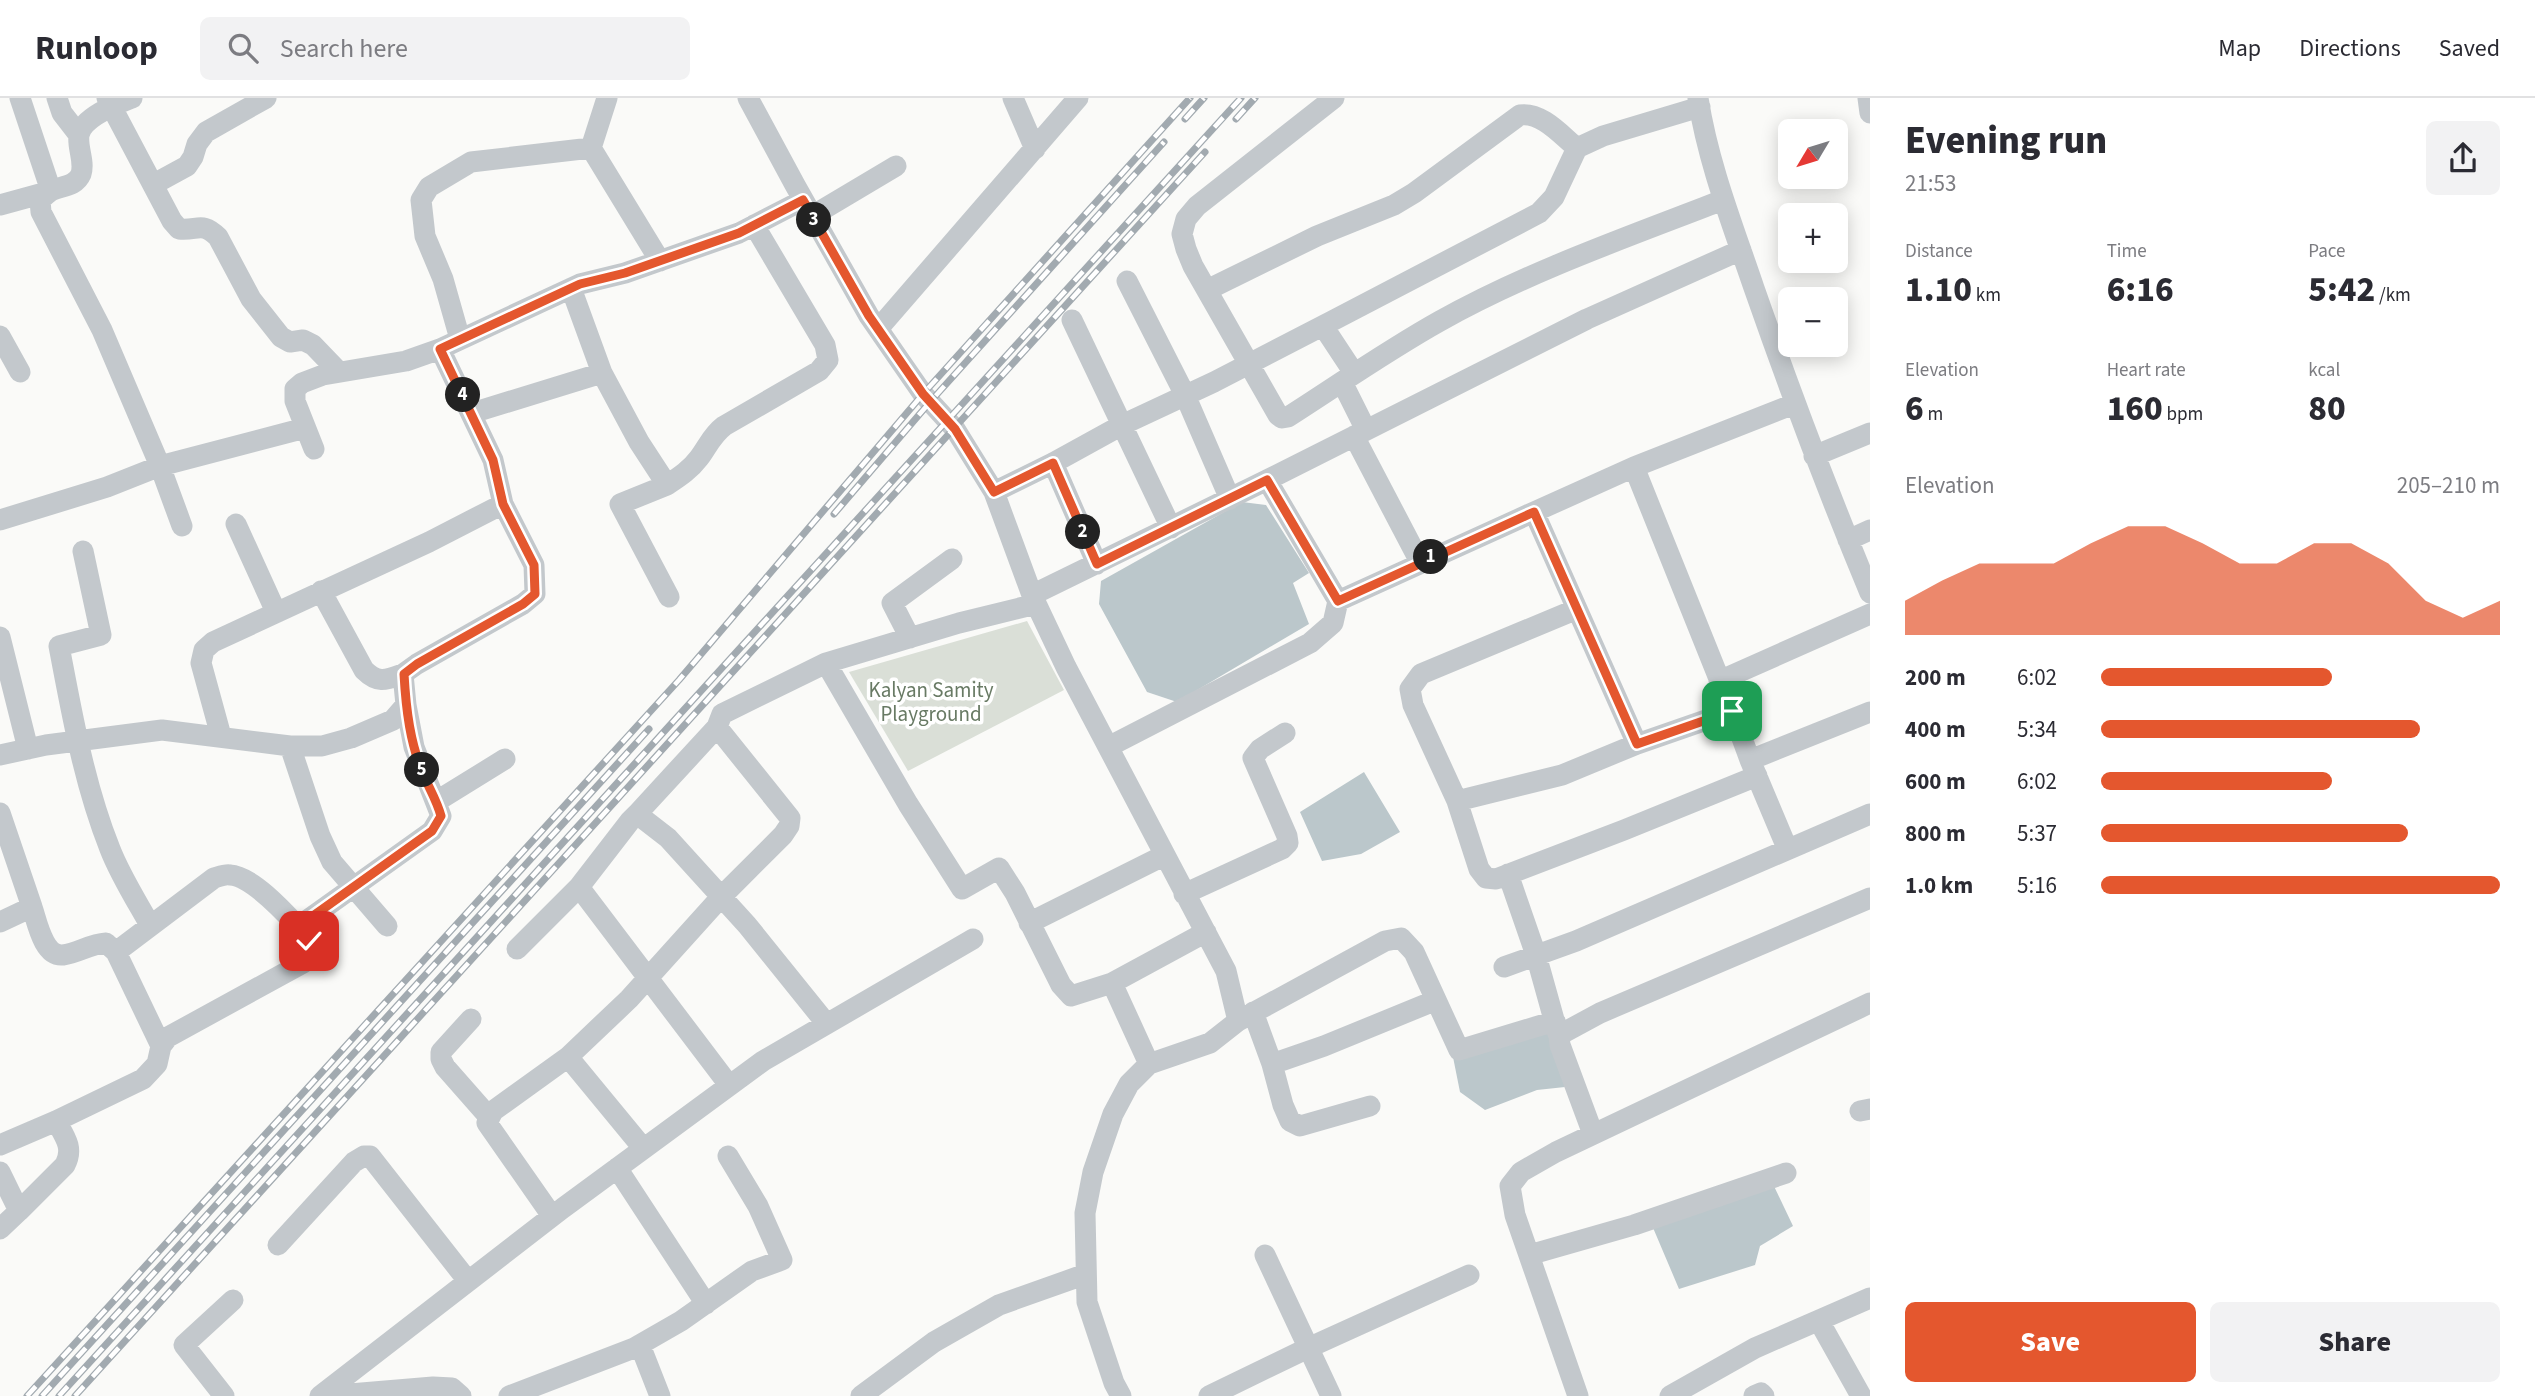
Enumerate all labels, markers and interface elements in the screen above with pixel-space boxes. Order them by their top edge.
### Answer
search box [200,17,690,80]
text: Runloop [35,25,158,72]
icon: search [224,29,262,67]
text: Search here [280,30,408,67]
text: Map [2218,31,2261,66]
text: Directions [2299,31,2401,66]
text: Saved [2439,31,2500,66]
text: Evening run [1905,114,2107,168]
north arrow [1778,119,1848,189]
map controls [1778,119,1848,357]
button: share [2426,121,2500,195]
text: 21:53 [1905,167,1956,200]
pin: 3 [796,202,832,238]
button: + [1778,203,1848,273]
text: 3 [808,206,819,233]
text: Distance [1905,238,1973,265]
text: Time [2107,238,2147,265]
text: Pace [2308,238,2346,265]
text: 1.10 [1905,265,1972,315]
text: 6:16 [2107,265,2174,315]
text: 5:42 [2308,265,2375,315]
text: km [1972,282,2001,309]
text: /km [2375,282,2411,309]
button: − [1778,287,1848,357]
text: Elevation [1905,357,1979,384]
text: Heart rate [2107,357,2186,384]
text: kcal [2308,357,2340,384]
pin: 4 [446,378,480,412]
text: 4 [457,381,468,408]
text: 6 [1905,384,1924,434]
text: 160 [2107,384,2163,434]
text: 80 [2308,384,2346,434]
text: m [1924,401,1943,428]
text: bpm [2163,401,2203,428]
text: Elevation [1905,469,1995,502]
text: 205–210 m [2397,469,2500,502]
pin: 2 [1066,514,1100,550]
text: 2 [1077,518,1088,545]
pin: 1 [1414,540,1448,574]
text: 1 [1425,543,1436,570]
text: 200 m [1905,661,1966,694]
text: 6:02 [2017,661,2057,694]
park label: Kalyan Samity Playground [868,675,994,729]
pin [1702,681,1762,741]
icon: arrive [1713,692,1751,730]
text: 400 m [1905,713,1966,746]
text: 5:34 [2017,713,2057,746]
pin: 5 [404,752,440,788]
text: 5 [416,756,427,783]
text: 600 m [1905,765,1966,798]
text: 6:02 [2017,765,2057,798]
text: 800 m [1905,817,1966,850]
text: 5:37 [2017,817,2057,850]
text: 1.0 km [1905,869,1973,902]
text: 5:16 [2017,869,2057,902]
pin [279,911,339,971]
icon: check [290,922,328,960]
button: Save [1905,1302,2196,1382]
button: Share [2210,1302,2500,1382]

